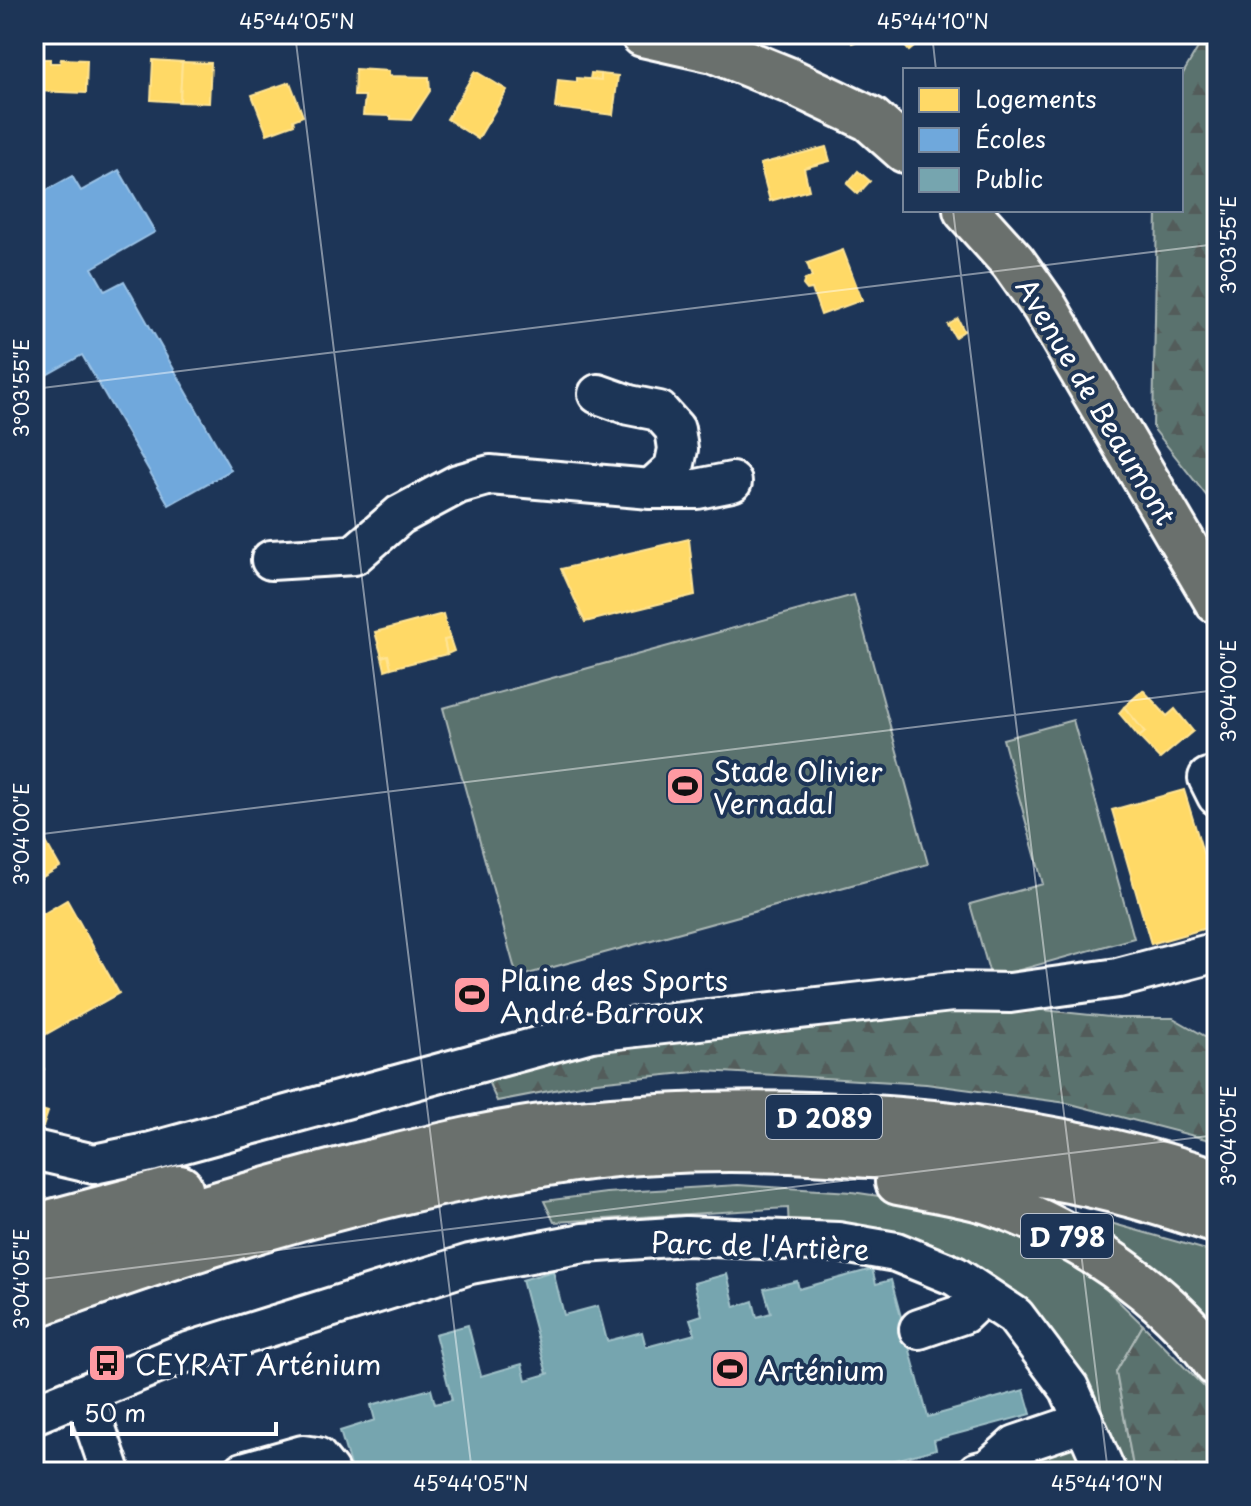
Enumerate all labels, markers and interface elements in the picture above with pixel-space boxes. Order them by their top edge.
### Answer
text: 45°44'05"N [239,6,355,36]
text: 45°44'10"N [877,6,989,36]
legend [903,68,1183,212]
text: Logements [975,80,1097,116]
text: Écoles [975,120,1046,156]
text: Public [975,160,1043,196]
text: 3°03'55"E [1213,195,1243,295]
street label: Avenue de Beaumont [1006,269,1188,533]
text: 3°03'55"E [6,338,36,438]
text: 3°04'00"E [1213,639,1243,743]
place label: Stade Olivier Vernadal [713,749,883,824]
sports icon: Stade Olivier Vernadal [664,765,706,807]
text: 3°04'00"E [6,782,36,886]
place label: Plaine des Sports André Barroux [500,958,728,1033]
sports icon: Plaine des Sports André Barroux [451,974,493,1016]
text: 3°04'05"E [1213,1085,1243,1187]
road number: D 2089 [766,1095,882,1139]
road number: D 798 [1021,1214,1113,1258]
street label: Parc de l'Artière [650,1220,870,1270]
text: 3°04'05"E [6,1228,36,1330]
bus stop icon: CEYRAT Arténium [86,1342,128,1384]
place label: CEYRAT Arténium [135,1342,382,1385]
sports icon: Arténium [709,1348,751,1390]
place label: Arténium [758,1348,885,1391]
scale bar [72,1386,276,1436]
text: 50 m [84,1394,146,1430]
text: 45°44'05"N [413,1468,529,1498]
text: 45°44'10"N [1051,1468,1163,1498]

